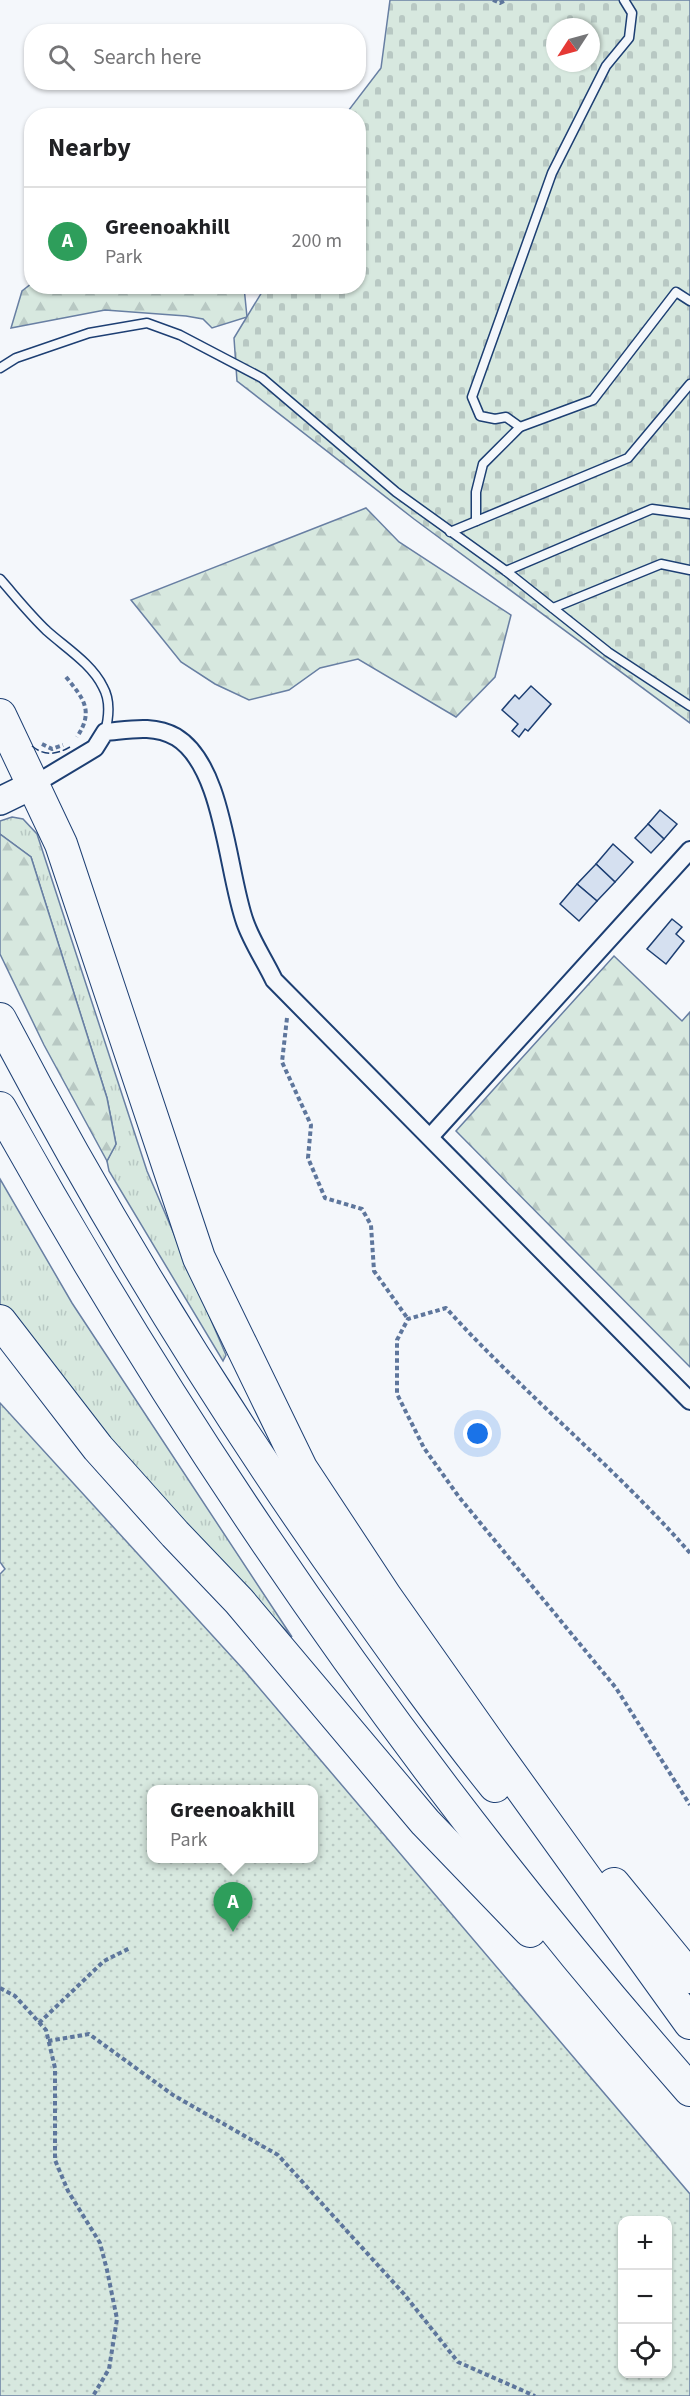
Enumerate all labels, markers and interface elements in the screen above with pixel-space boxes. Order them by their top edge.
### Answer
north arrow [546,18,600,72]
search box [24,24,366,90]
icon: search [45,41,78,74]
text: Search here [93,41,201,73]
text: Nearby [48,129,131,166]
text: Greenoakhill [105,211,230,243]
text: A [62,227,73,255]
text: 200 m [292,227,342,255]
text: Park [105,243,142,271]
your location [463,1419,492,1448]
popup [147,1785,318,1863]
text: Greenoakhill [170,1794,295,1826]
text: Park [170,1826,207,1854]
pin: A [214,1882,252,1932]
map controls [618,2216,672,2378]
button: + [618,2216,672,2270]
button: − [618,2270,672,2324]
button: locate [618,2324,672,2378]

